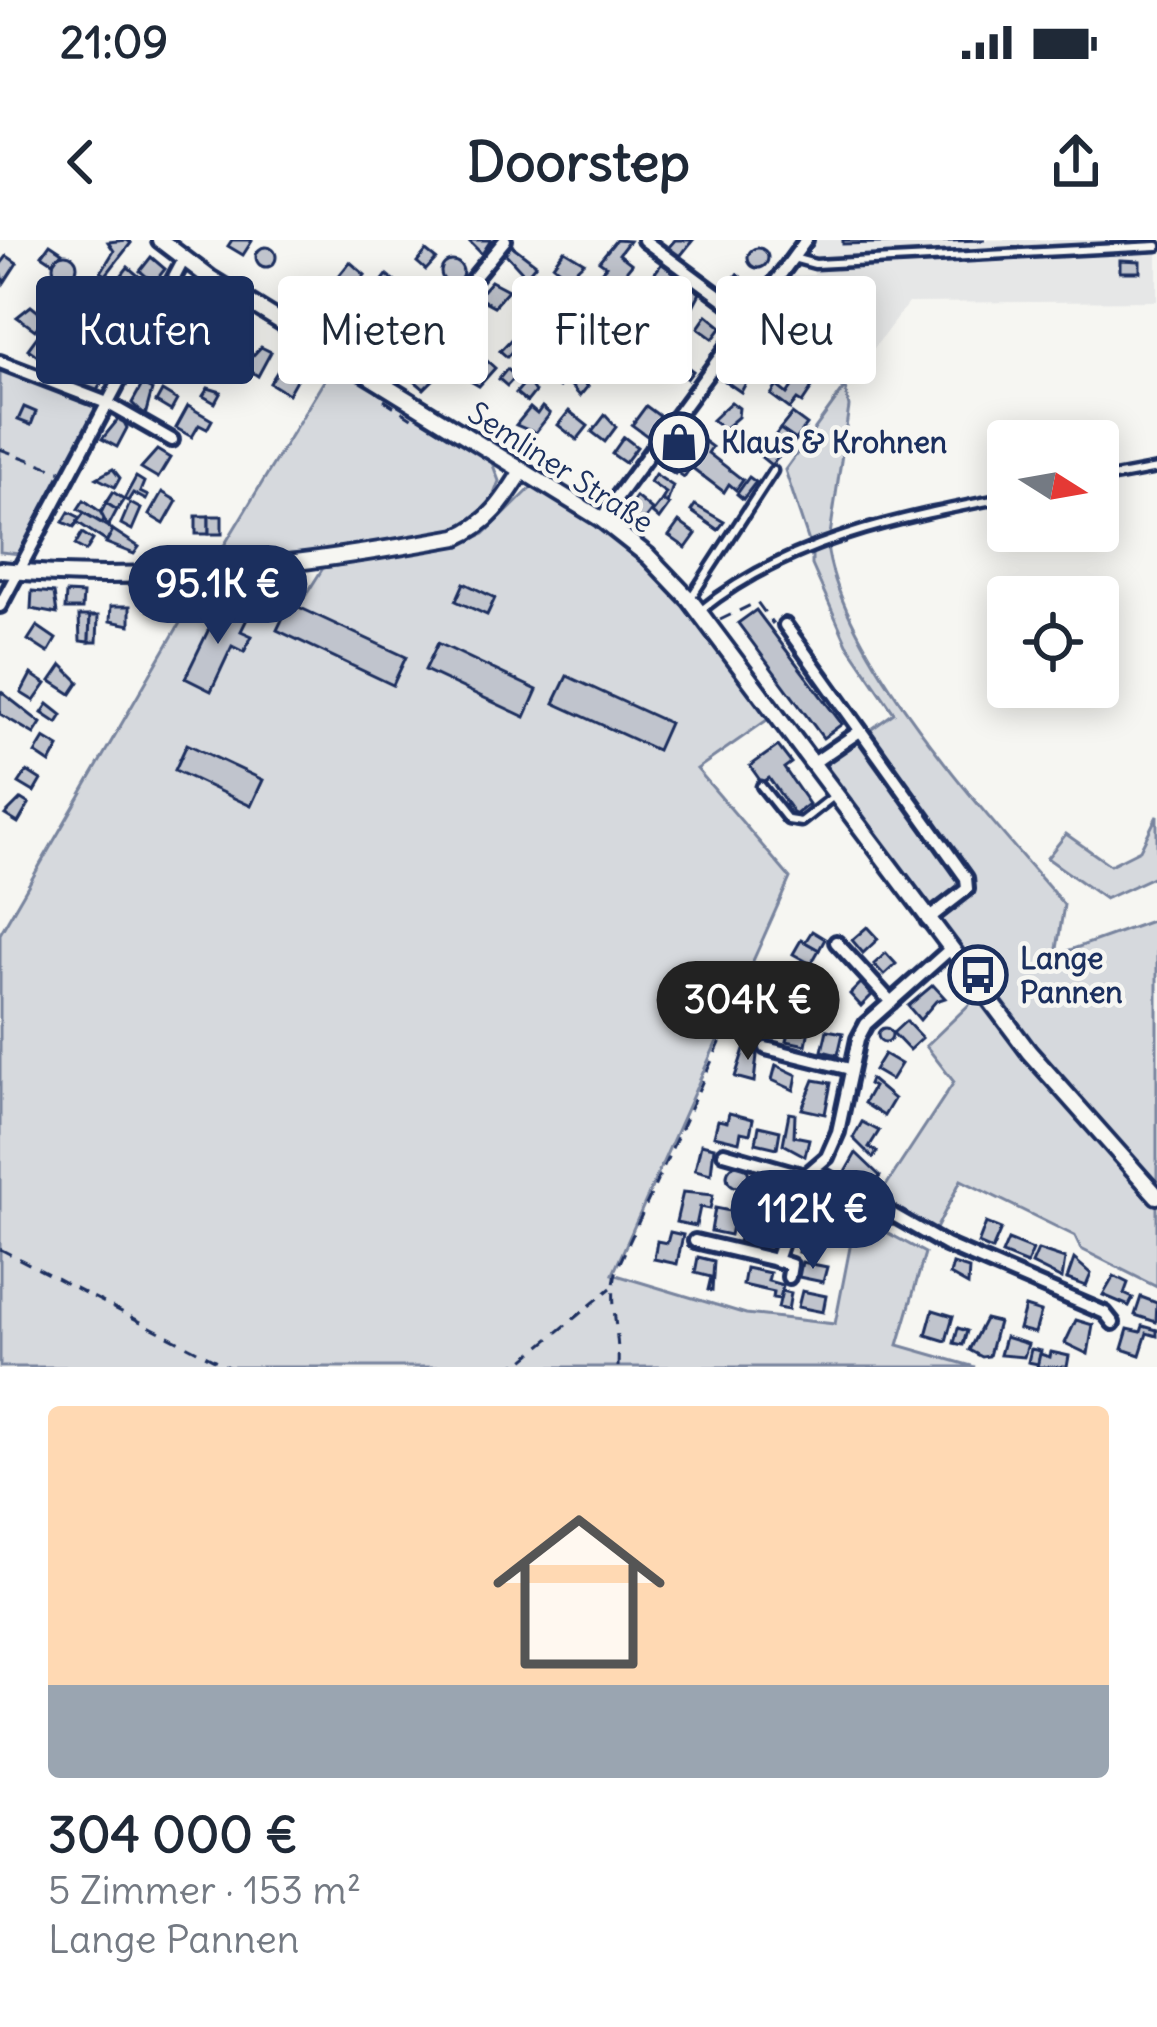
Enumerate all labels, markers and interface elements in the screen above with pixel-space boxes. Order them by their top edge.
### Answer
text: 21:09 [60,14,168,70]
text: Doorstep [467,128,690,196]
icon: back [48,129,114,195]
icon: share [1043,129,1109,195]
chip: Kaufen [36,276,254,384]
chip: Mieten [278,276,488,384]
chip: Filter [512,276,692,384]
chip: Neu [716,276,876,384]
street label: Semliner Straße [461,393,661,541]
shop icon: Klaus & Krohnen [648,411,710,473]
north arrow [987,420,1119,552]
map controls [987,420,1119,708]
place label: Klaus & Krohnen [721,423,947,461]
pin: 95.1K € [107,545,329,647]
text: 95.1K € [155,559,281,608]
button: locate [987,576,1119,708]
place label: Lange Pannen [1020,939,1123,1011]
bus stop icon: Lange Pannen [947,944,1009,1006]
pin: 304K € [650,961,846,1063]
text: 304K € [684,975,812,1024]
pin: 112K € [715,1170,911,1272]
text: 112K € [758,1184,868,1233]
icon: home [471,1484,687,1700]
text: 304 000 € [48,1802,298,1866]
text: 5 Zimmer · 153 m² [48,1866,361,1915]
text: Lange Pannen [48,1915,299,1964]

